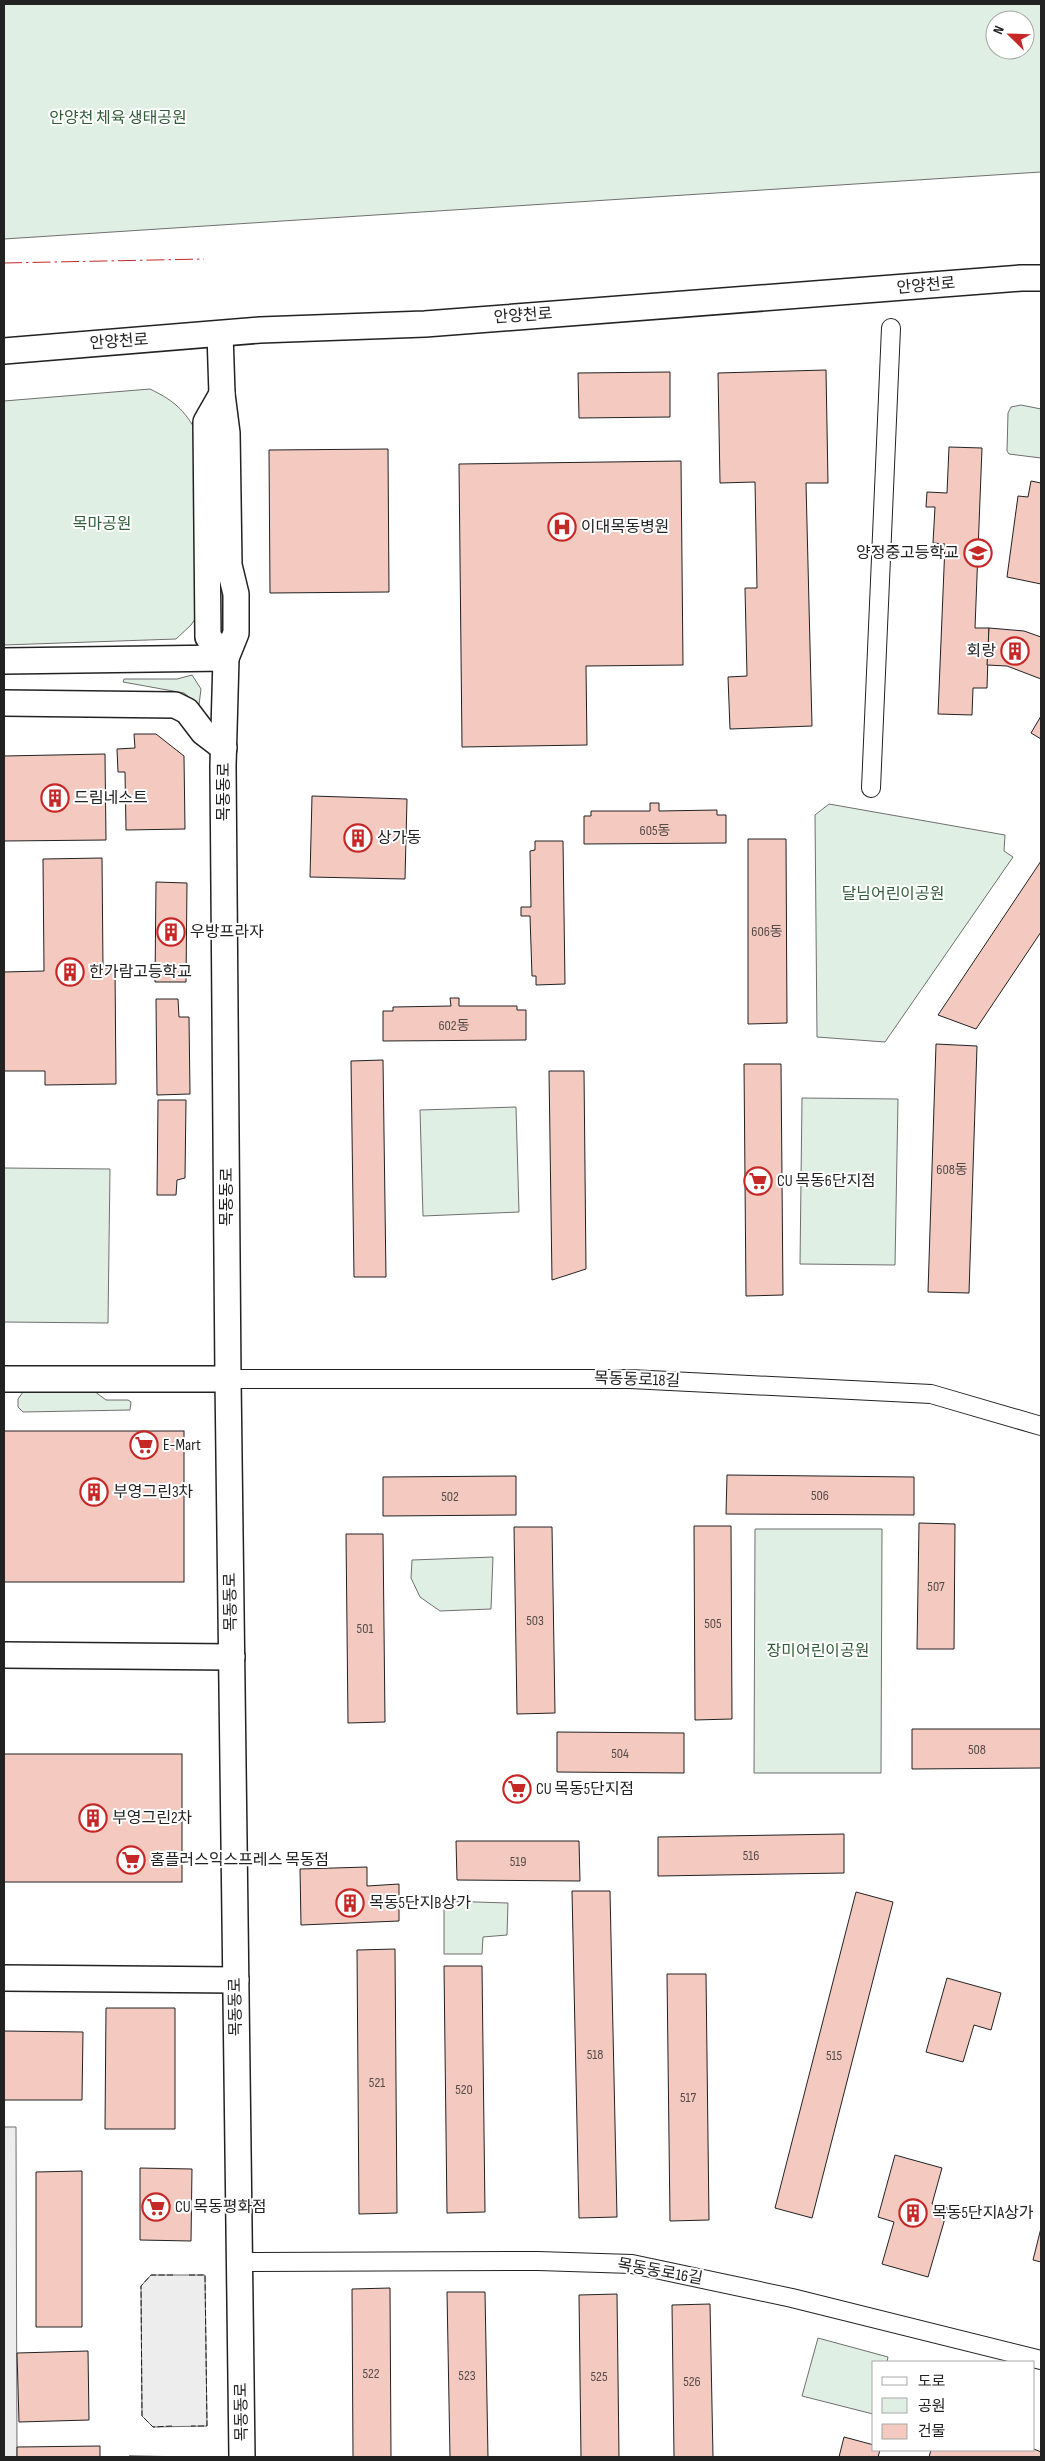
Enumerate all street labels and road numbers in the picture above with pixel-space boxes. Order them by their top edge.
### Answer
street label: 안양천로 [896,274,956,298]
street label: 안양천로 [493,304,553,328]
street label: 안양천로 [89,330,149,354]
street label: 목동동로 [215,762,234,821]
street label: 목동동로 [218,1167,237,1226]
street label: 목동동로18길 [594,1369,680,1391]
street label: 목동동로 [221,1572,241,1632]
street label: 목동동로 [226,1977,246,2037]
street label: 목동동로16길 [616,2255,704,2289]
street label: 목동동로 [232,2382,252,2442]

